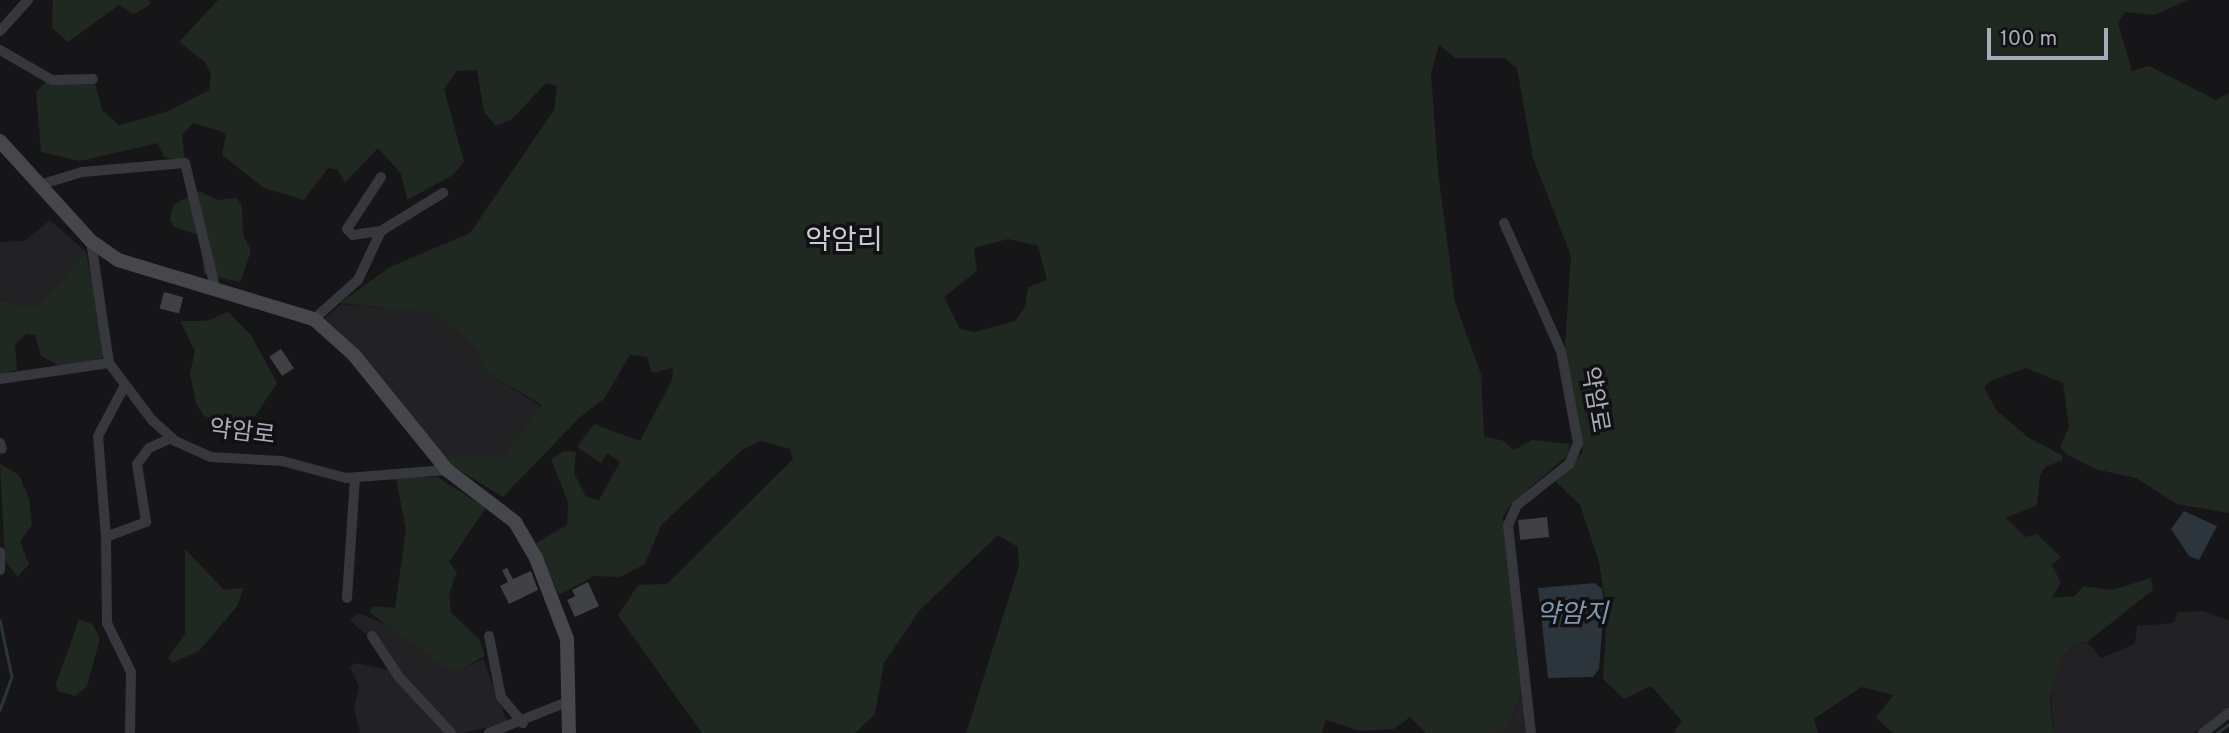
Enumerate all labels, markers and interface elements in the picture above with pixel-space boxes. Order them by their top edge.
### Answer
scale bar [1991,14,2112,58]
text: 100 m [2000,26,2057,53]
district label: 약암리 [805,225,883,259]
street label: 약암로 [1573,365,1613,435]
street label: 약암로 [207,416,277,452]
water label: 약암지 [1536,600,1608,632]

